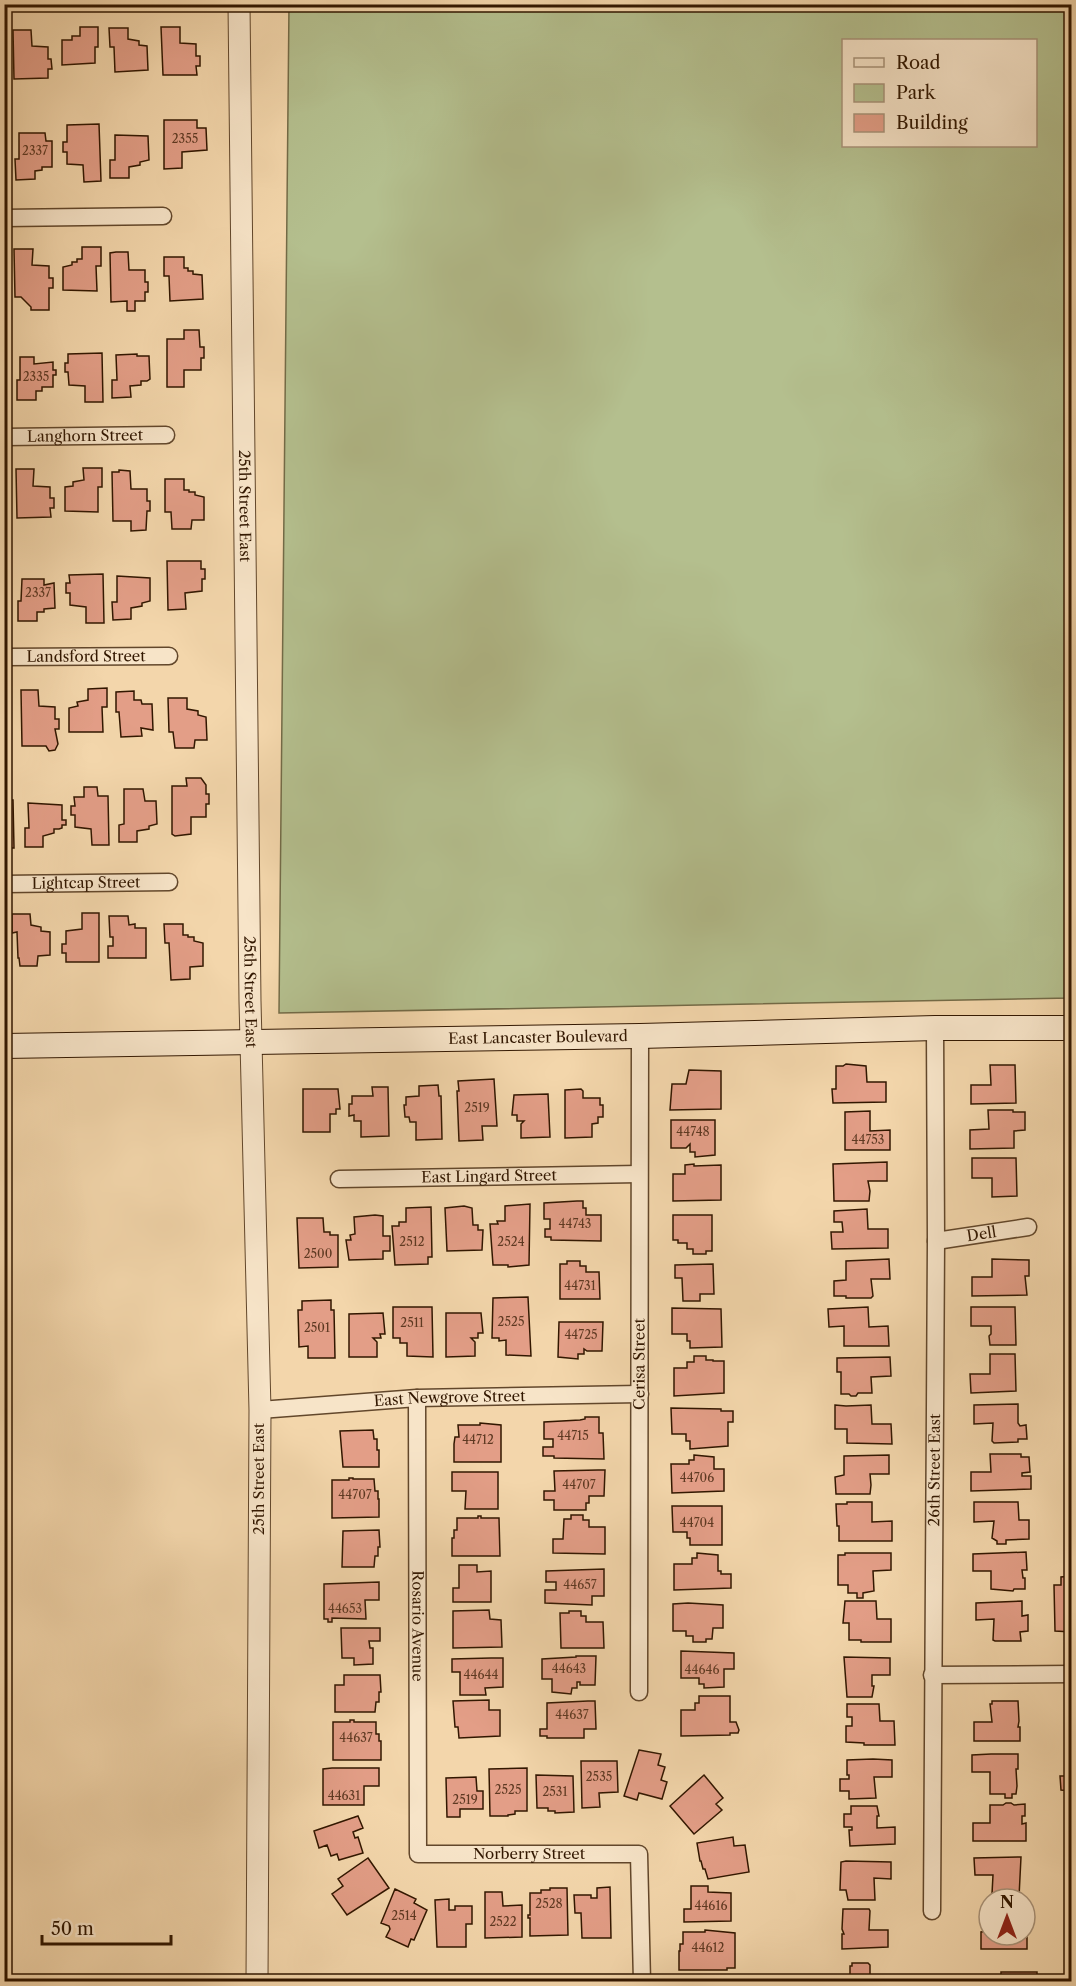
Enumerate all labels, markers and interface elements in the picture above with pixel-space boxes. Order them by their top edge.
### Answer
legend [842,39,1037,147]
text: Road [896,52,941,74]
text: Park [896,82,937,104]
text: Building [896,112,968,134]
house number: 2355 [172,131,198,146]
house number: 2337 [22,143,48,158]
house number: 2335 [23,369,49,384]
street label: Langhorn Street [27,425,144,446]
street label: 25th Street East [235,450,255,563]
house number: 2337 [25,585,51,600]
street label: Landsford Street [26,646,146,666]
street label: Lightcap Street [32,872,141,893]
street label: 25th Street East [240,936,261,1049]
street label: East Lancaster Boulevard [448,1026,628,1048]
house number: 2519 [464,1100,490,1115]
house number: 44748 [676,1124,710,1139]
house number: 44753 [852,1132,884,1147]
street label: East Lingard Street [421,1165,558,1187]
house number: 44743 [559,1216,591,1231]
street label: Dell [965,1222,998,1245]
house number: 2512 [399,1234,425,1249]
house number: 2524 [497,1234,525,1249]
house number: 2500 [304,1246,332,1261]
house number: 44731 [564,1278,596,1293]
house number: 2525 [498,1314,524,1329]
house number: 2511 [400,1315,424,1330]
street label: Cerisa Street [629,1317,649,1410]
house number: 2501 [304,1320,330,1335]
house number: 44725 [564,1327,598,1342]
street label: East Newgrove Street [373,1386,526,1410]
street label: 26th Street East [924,1413,944,1526]
street label: 25th Street East [249,1422,268,1535]
house number: 44715 [557,1428,589,1443]
house number: 44712 [462,1432,494,1447]
house number: 44706 [680,1470,714,1485]
house number: 44707 [562,1477,596,1492]
house number: 44707 [338,1487,372,1502]
house number: 44704 [680,1515,714,1530]
street label: Rosario Avenue [408,1570,428,1682]
house number: 44657 [563,1577,597,1592]
house number: 44653 [328,1601,362,1616]
house number: 44643 [552,1661,586,1676]
house number: 44646 [685,1662,719,1677]
house number: 44644 [464,1667,498,1682]
house number: 44637 [555,1707,589,1722]
house number: 44637 [339,1730,373,1745]
house number: 2535 [586,1769,612,1784]
house number: 2525 [495,1782,521,1797]
house number: 2531 [542,1784,568,1799]
house number: 44631 [328,1788,360,1803]
house number: 2519 [452,1792,478,1807]
street label: Norberry Street [473,1844,586,1863]
north arrow [977,1887,1037,1947]
text: N [1000,1892,1014,1912]
house number: 2528 [535,1896,563,1911]
house number: 44616 [695,1898,727,1913]
scale bar [42,1908,171,1946]
house number: 2514 [391,1908,417,1923]
house number: 2522 [489,1914,517,1929]
text: 50 m [51,1918,94,1940]
house number: 44612 [692,1940,725,1955]

